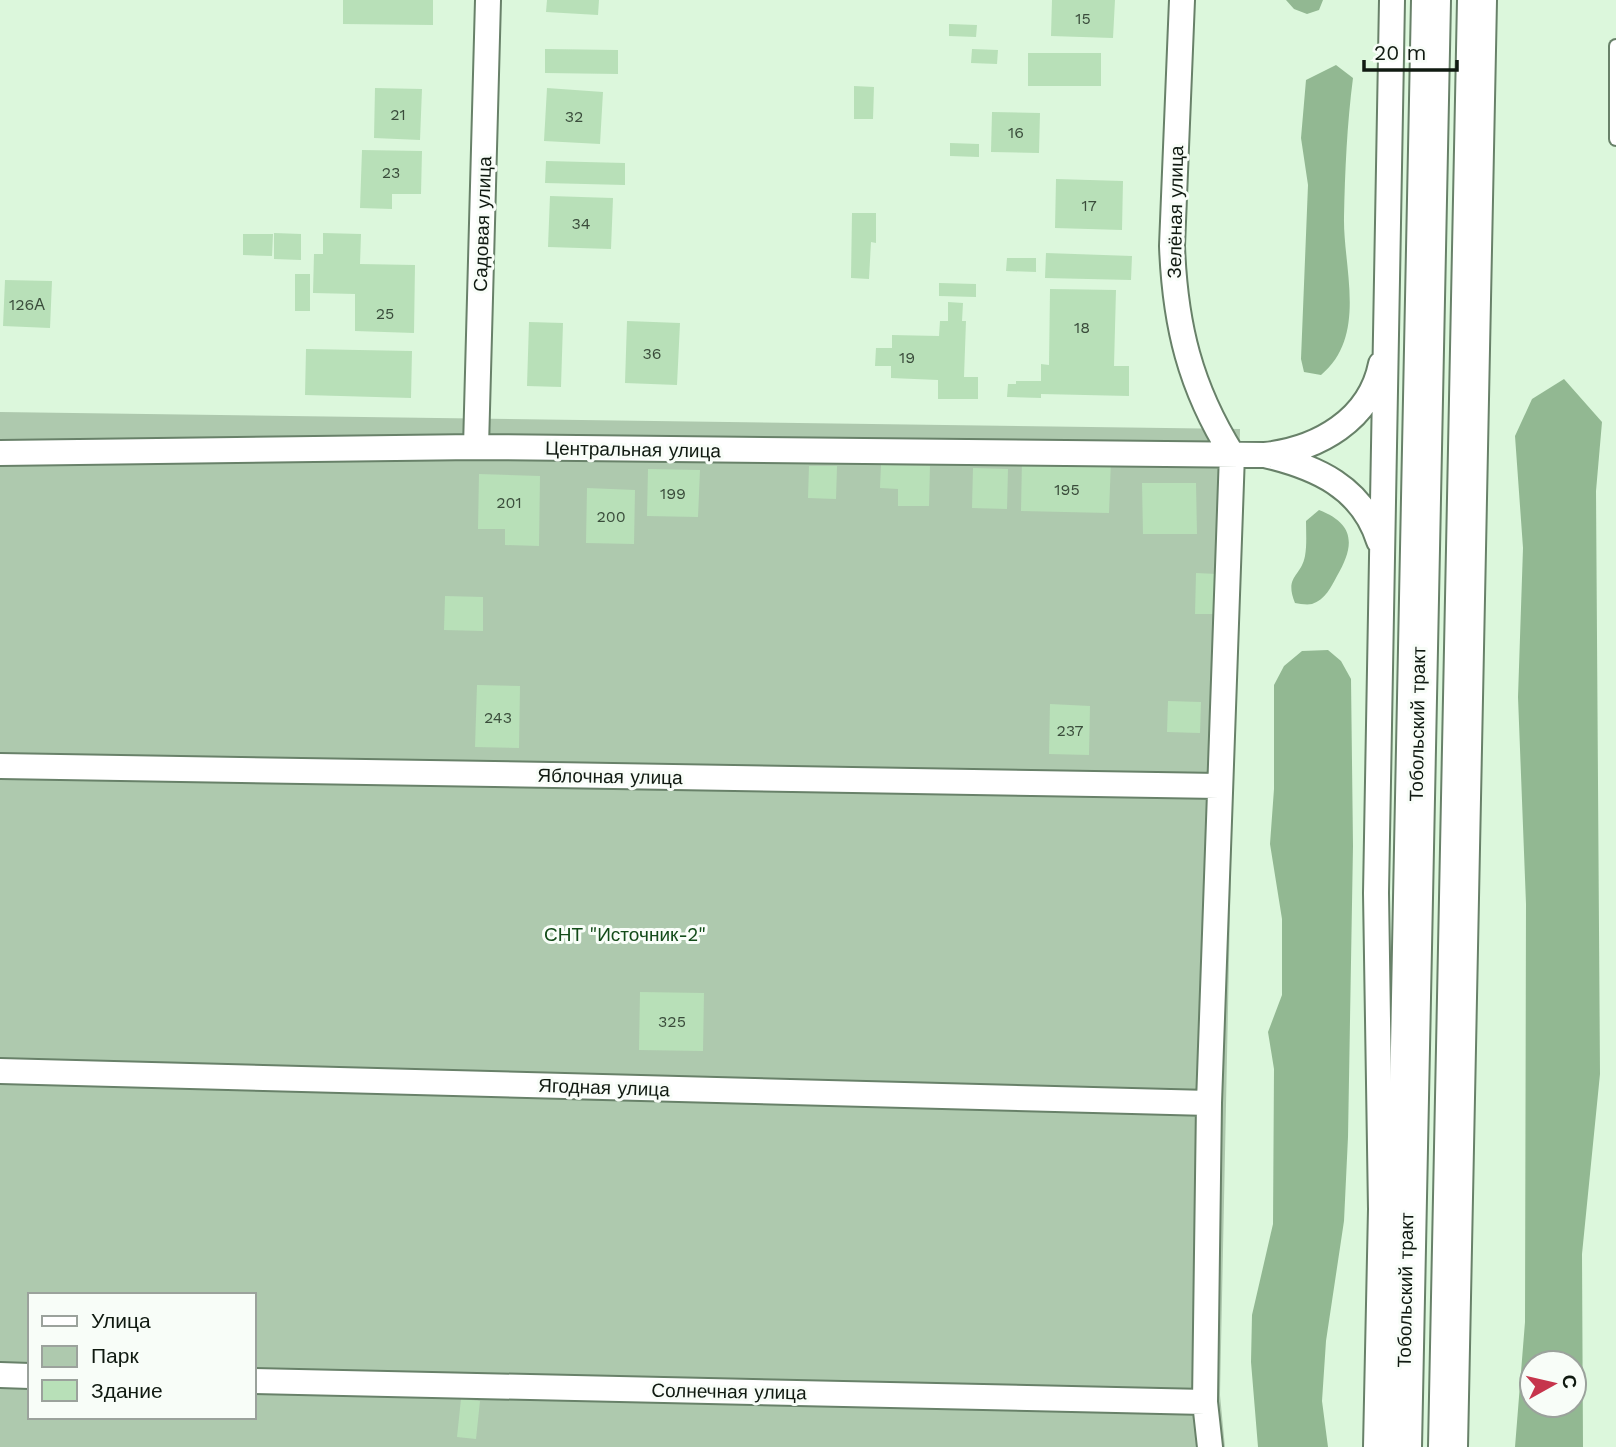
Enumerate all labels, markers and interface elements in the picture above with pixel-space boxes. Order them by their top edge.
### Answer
house number: 15 [1075,9,1091,28]
scale bar [1364,28,1457,72]
text: 20 m [1374,40,1426,65]
house number: 21 [390,105,406,124]
house number: 32 [565,107,583,126]
house number: 16 [1008,123,1024,142]
street label: Зелёная улица [1163,145,1188,279]
street label: Садовая улица [469,155,496,292]
house number: 23 [382,163,400,182]
house number: 17 [1081,196,1097,215]
house number: 34 [571,214,591,233]
house number: 126А [9,295,45,314]
house number: 25 [376,304,394,323]
house number: 18 [1074,318,1090,337]
house number: 36 [642,344,662,363]
house number: 19 [899,348,915,367]
street label: Центральная улица [545,436,722,463]
house number: 195 [1054,480,1080,499]
house number: 199 [660,484,686,503]
house number: 201 [496,493,522,512]
house number: 200 [596,507,626,526]
street label: Тобольский тракт [1405,646,1430,802]
house number: 243 [484,708,512,727]
house number: 237 [1057,721,1084,740]
street label: Яблочная улица [537,764,683,789]
park label: СНТ "Источник-2" [544,923,706,946]
house number: 325 [658,1012,686,1031]
street label: Ягодная улица [538,1074,671,1101]
street label: Тобольский тракт [1393,1212,1418,1368]
legend [28,1293,256,1419]
text: Улица [91,1308,151,1333]
text: Парк [91,1343,139,1368]
north arrow [1518,1349,1588,1419]
text: С [1557,1373,1582,1390]
text: Здание [91,1378,163,1403]
street label: Солнечная улица [651,1379,807,1404]

